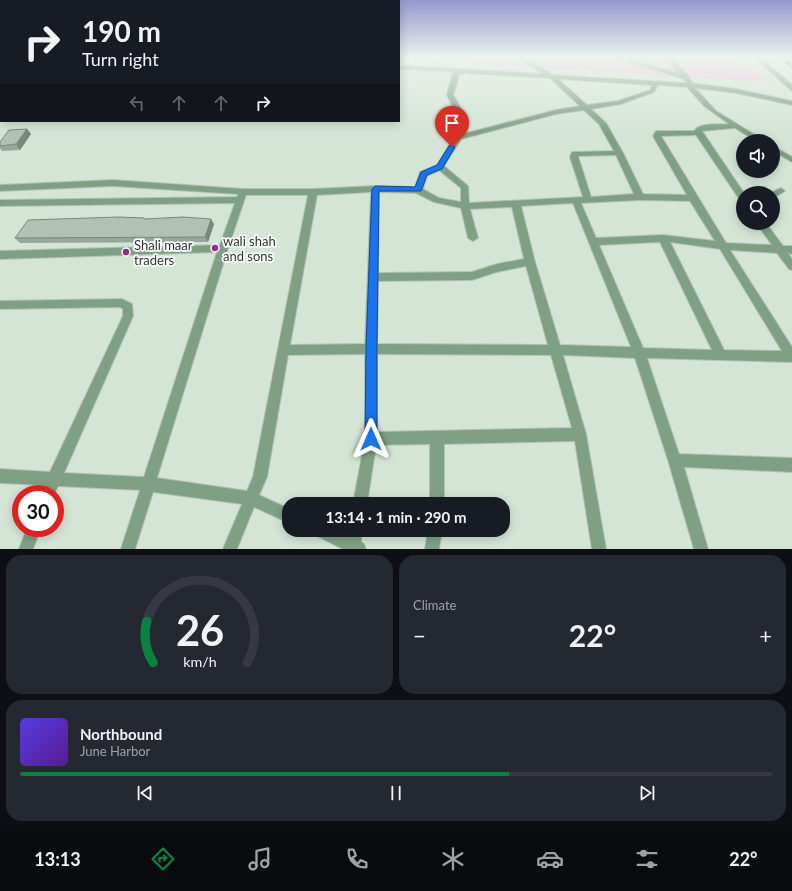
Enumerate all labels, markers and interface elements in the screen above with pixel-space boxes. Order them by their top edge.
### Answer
text: 190 m [82,14,161,48]
icon: right [16,16,68,68]
text: Turn right [82,48,159,70]
icon: left [126,92,148,114]
icon: ahead [168,92,190,114]
icon: ahead [210,92,232,114]
icon: right [252,92,274,114]
pin [435,106,469,147]
icon: arrive [441,112,463,134]
map controls [736,134,780,230]
button: sound [736,134,780,178]
button: search [736,186,780,230]
place label: wali shah and sons [223,233,276,264]
place label: Shali maar traders [134,237,193,268]
marker: wali shah and sons [210,243,220,253]
marker: Shali maar traders [121,247,131,257]
position arrow [350,418,392,460]
speed limit sign: 30 [12,485,64,537]
text: 13:14 · 1 min · 290 m [326,508,466,526]
text: Climate [413,597,456,613]
text: 26 [175,604,224,654]
text: 22° [569,617,616,653]
text: − [413,622,426,649]
text: + [759,622,772,649]
text: km/h [183,652,216,669]
text: Northbound [80,725,162,743]
text: June Harbor [80,743,150,759]
icon: previous [134,782,156,804]
icon: pause [385,782,407,804]
icon: next [636,782,658,804]
icon: directions [149,845,177,873]
icon: music [246,845,274,873]
icon: phone [343,845,371,873]
icon: climate [439,845,467,873]
icon: car [536,845,564,873]
icon: filters [633,845,661,873]
text: 13:13 [34,848,81,870]
text: 22° [729,848,758,870]

